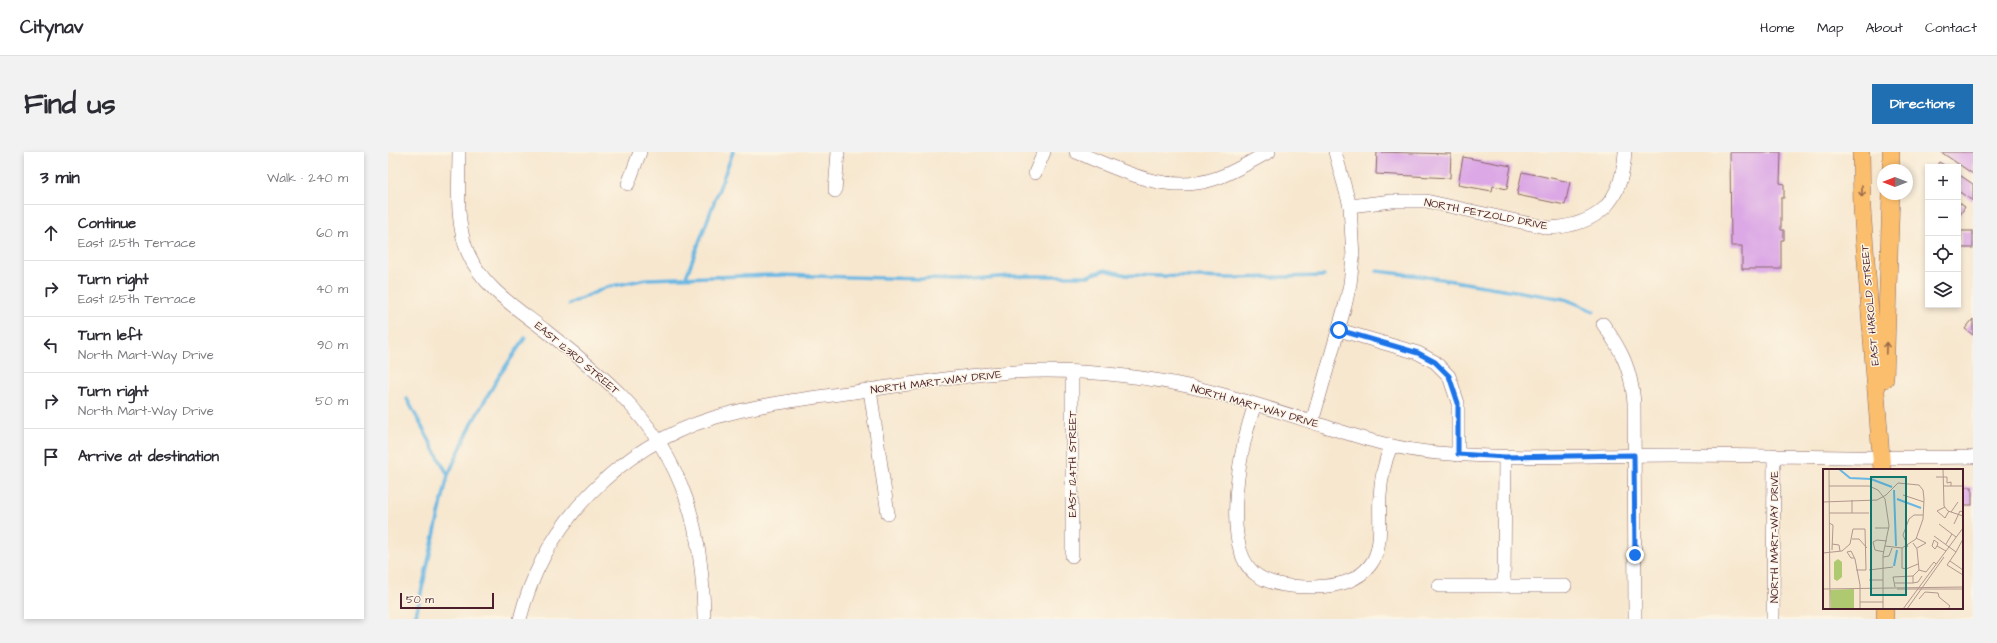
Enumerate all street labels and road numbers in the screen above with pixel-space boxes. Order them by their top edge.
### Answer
street label: NORTH PETZOLD DRIVE [1423,195,1550,233]
street label: EAST HAROLD STREET [1857,244,1883,366]
street label: EAST 123RD STREET [532,318,623,398]
street label: NORTH MART-WAY DRIVE [870,366,1003,397]
street label: NORTH MART-WAY DRIVE [1189,381,1321,432]
street label: EAST 124TH STREET [1065,411,1080,517]
street label: NORTH MART-WAY DRIVE [1767,471,1782,603]

